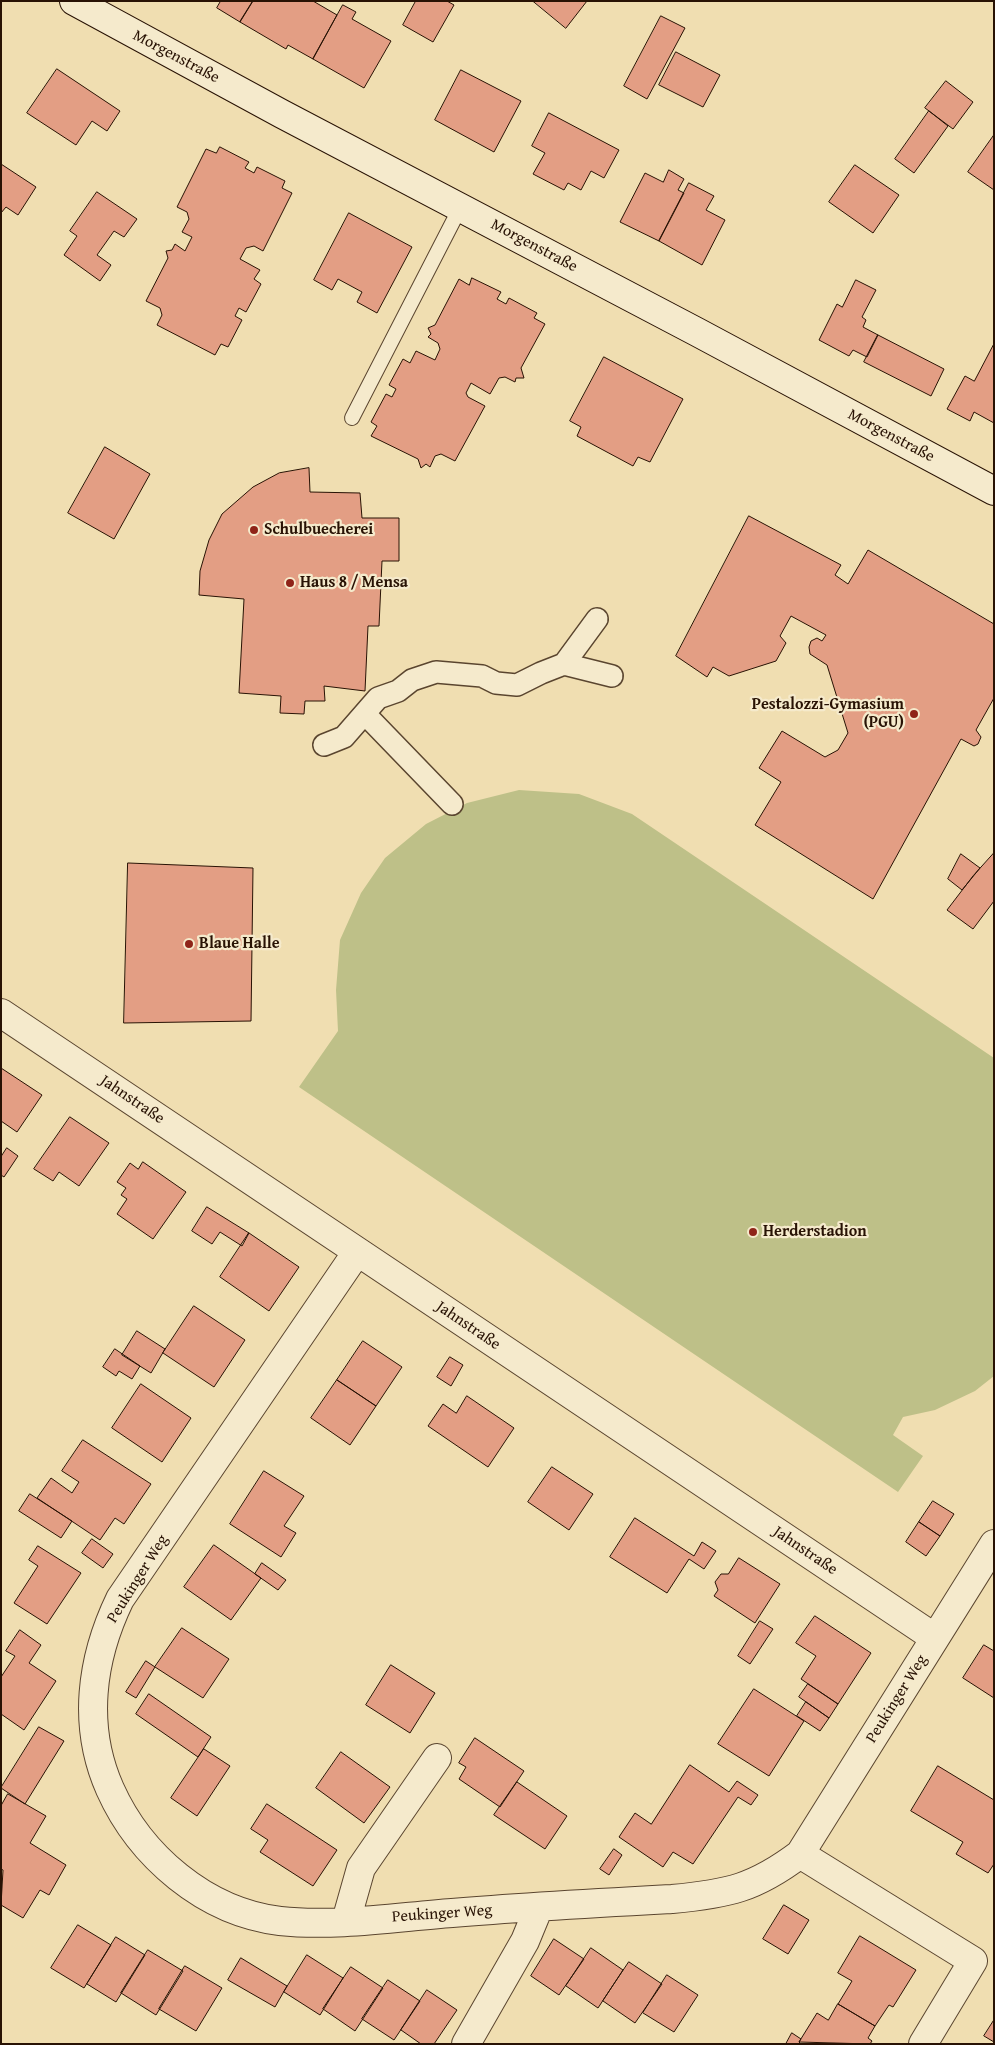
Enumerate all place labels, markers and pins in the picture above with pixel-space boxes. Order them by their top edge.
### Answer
place label: Schulbuecherei [264,520,373,540]
marker: Schulbuecherei [248,524,260,536]
place label: Haus 8 / Mensa [300,573,408,593]
marker: Haus 8 / Mensa [284,577,296,589]
place label: Pestalozzi-Gymasium (PGU) [752,695,904,733]
marker: Pestalozzi-Gymasium (PGU) [908,708,920,720]
place label: Blaue Halle [199,934,280,954]
marker: Blaue Halle [183,938,195,950]
place label: Herderstadion [763,1222,867,1242]
marker: Herderstadion [747,1226,759,1238]

